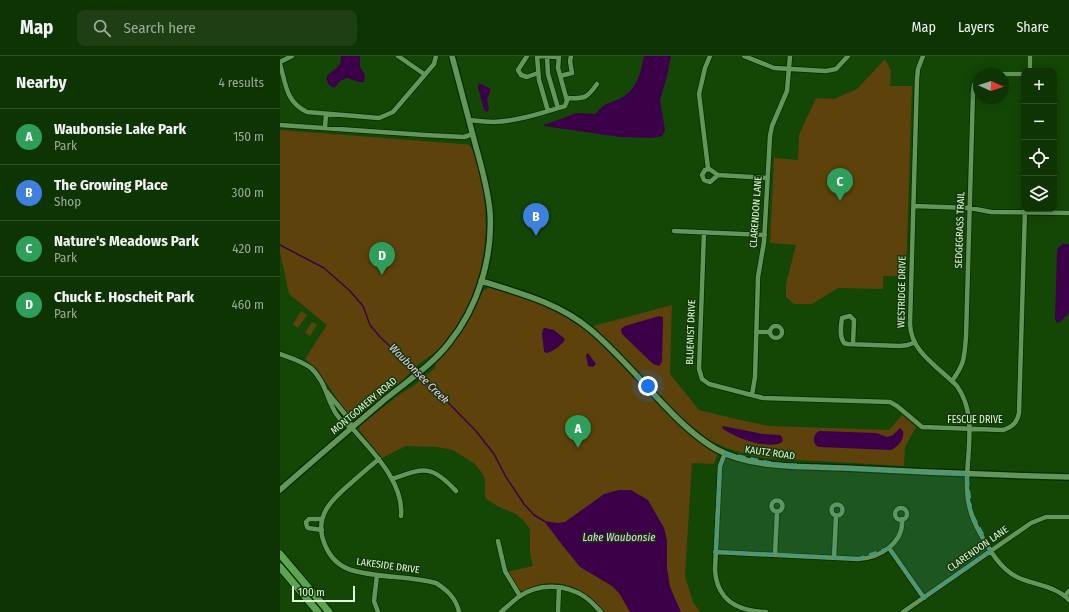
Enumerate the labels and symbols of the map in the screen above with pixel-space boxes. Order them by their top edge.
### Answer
north arrow [973,68,1009,104]
pin: C [827,168,853,201]
street label: CLARENDON LANE [748,175,765,248]
street label: SEDGEGRASS TRAIL [953,191,967,269]
pin: B [523,203,549,236]
pin: D [369,242,395,275]
street label: WESTRIDGE DRIVE [895,256,909,328]
street label: BLUEMIST DRIVE [684,299,698,365]
water label: Waubonsee Creek [386,341,452,407]
street label: MONTGOMERY ROAD [329,375,400,437]
your location [638,376,658,396]
street label: FESCUE DRIVE [947,414,1003,426]
pin: A [565,415,591,448]
street label: KAUTZ ROAD [744,444,796,462]
street label: CLARENDON LANE [945,523,1011,575]
water label: Lake Waubonsie [583,531,655,544]
street label: LAKESIDE DRIVE [356,556,421,576]
scale bar [292,584,355,603]

